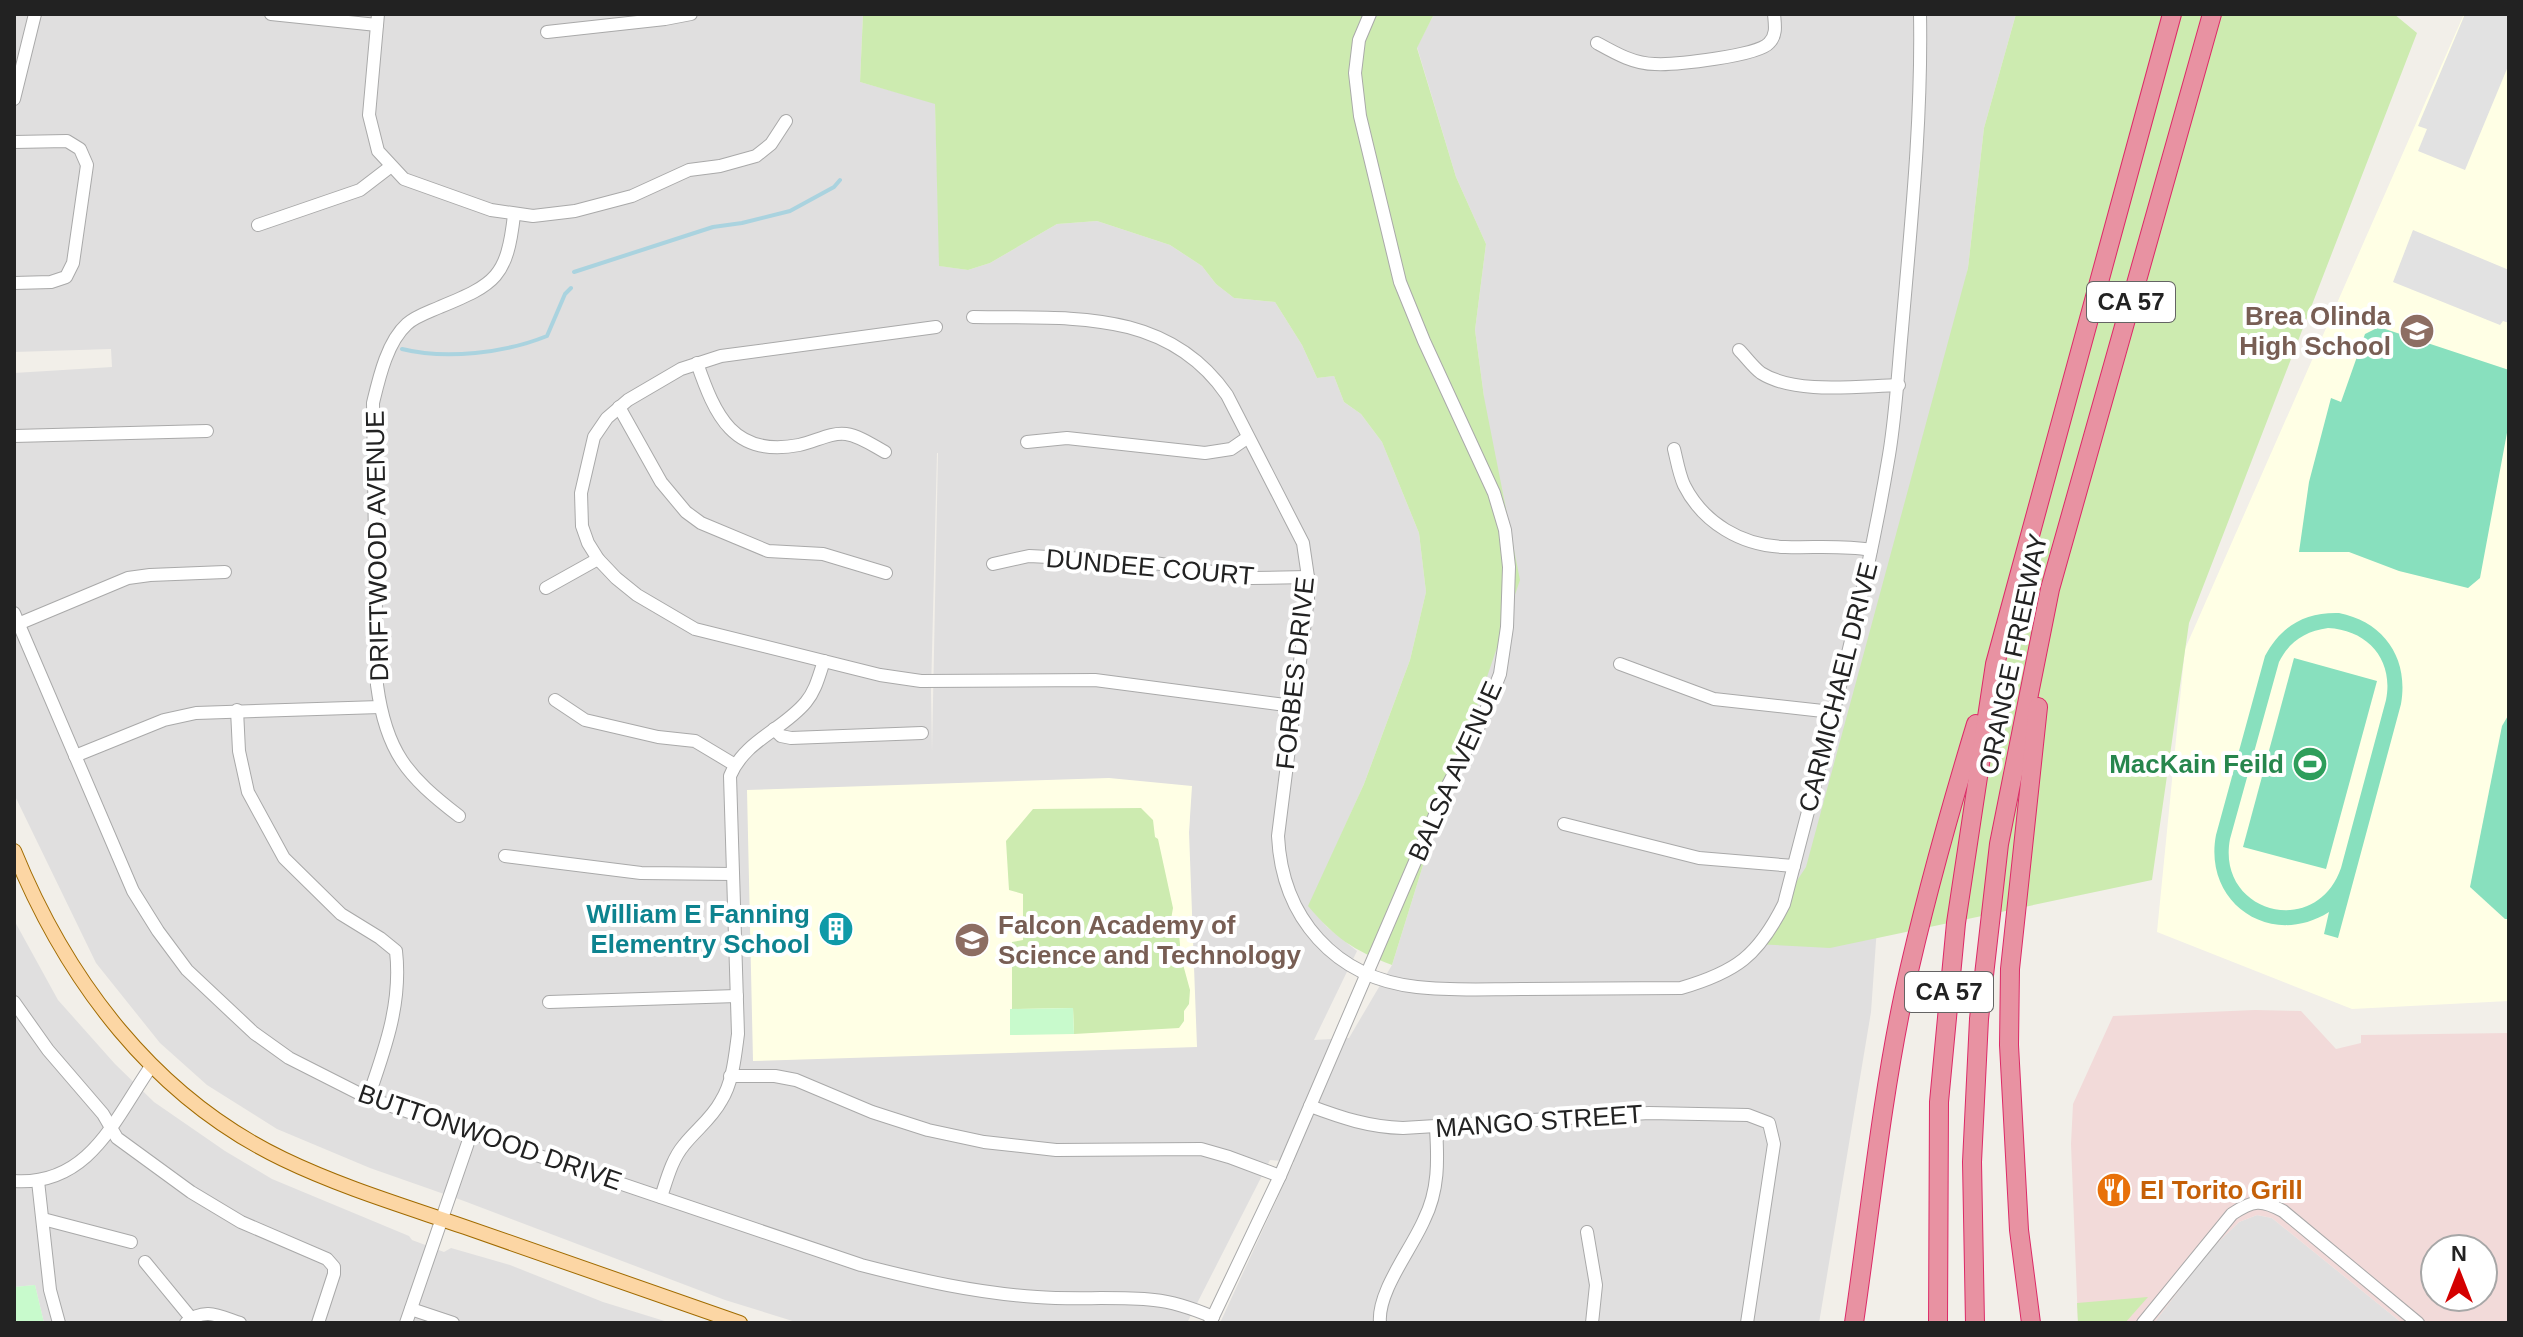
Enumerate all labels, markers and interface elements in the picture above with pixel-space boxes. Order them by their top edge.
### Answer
road number: CA 57 [2087,282,2175,322]
place label: Brea Olinda High School [2239,301,2392,361]
school or university icon: Brea Olinda High School [2398,312,2436,350]
street label: DRIFTWOOD AVENUE [360,410,394,682]
street label: ORANGE FREEWAY [1973,531,2053,777]
street label: DUNDEE COURT [1045,543,1256,591]
street label: CARMICHAEL DRIVE [1792,559,1884,815]
street label: FORBES DRIVE [1270,575,1320,771]
street label: BALSA AVENUE [1402,677,1508,865]
sports icon: MacKain Feild [2291,745,2329,783]
place label: MacKain Feild [2109,749,2284,779]
place label: William E Fanning Elementry School [586,899,810,959]
building icon: William E Fanning Elementry School [817,910,855,948]
place label: Falcon Academy of Science and Technology [998,910,1301,970]
school or university icon: Falcon Academy of Science and Technology [953,921,991,959]
road number: CA 57 [1905,972,1993,1012]
street label: BUTTONWOOD DRIVE [354,1078,626,1196]
street label: MANGO STREET [1434,1099,1644,1143]
restaurant icon: El Torito Grill [2095,1171,2133,1209]
place label: El Torito Grill [2140,1175,2303,1205]
north arrow [2419,1233,2499,1313]
text: N [2451,1241,2467,1266]

